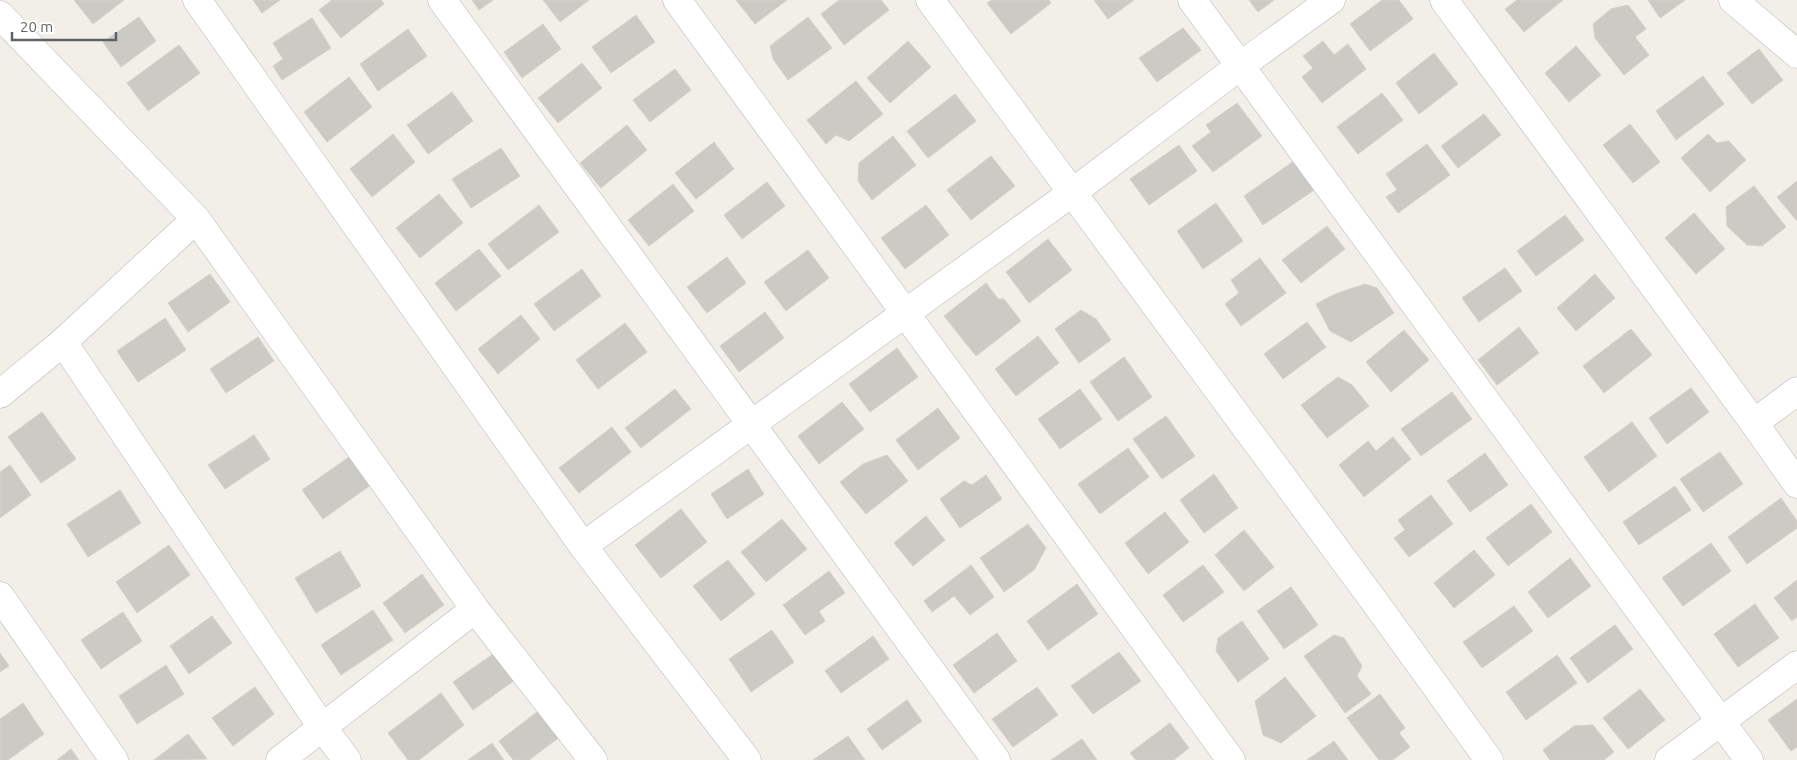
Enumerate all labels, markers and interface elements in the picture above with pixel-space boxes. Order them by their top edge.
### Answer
scale bar [12,10,116,42]
text: 20 m [20,18,53,35]

